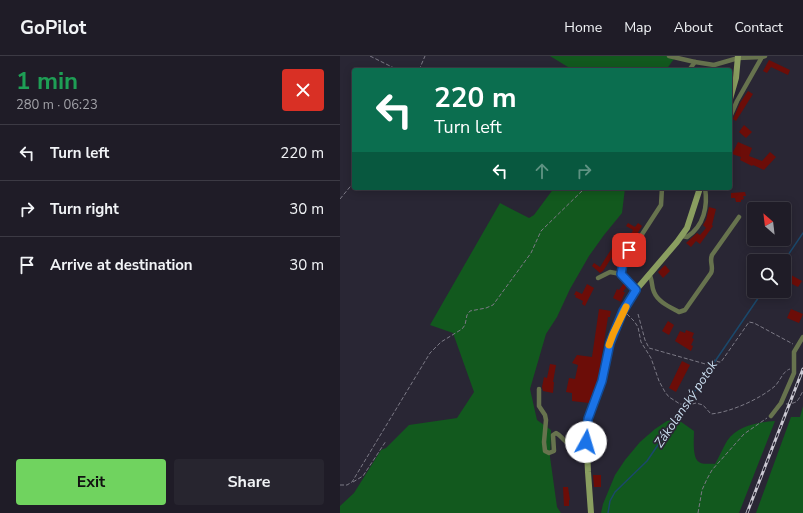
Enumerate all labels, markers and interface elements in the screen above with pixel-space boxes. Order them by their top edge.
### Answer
text: GoPilot [20,15,86,41]
text: Home [564,18,602,37]
text: Map [624,18,652,37]
text: About [674,18,713,37]
text: Contact [735,18,783,37]
text: 1 min [16,65,78,97]
button: close [282,69,324,111]
text: 220 m [434,79,517,117]
icon: left [368,84,420,136]
text: 280 m · 06:23 [16,96,98,114]
text: Turn left [434,115,502,139]
icon: left [16,142,38,164]
text: Turn left [50,143,109,163]
text: 220 m [280,143,324,163]
icon: left [489,160,511,182]
icon: ahead [531,160,553,182]
icon: right [573,160,595,182]
icon: right [16,198,38,220]
text: Turn right [50,199,119,219]
text: 30 m [289,199,324,219]
north arrow [747,202,791,246]
map controls [747,202,791,298]
pin [612,233,646,267]
icon: arrive [618,239,640,261]
icon: arrive [16,254,38,276]
button: search [747,254,791,298]
text: Arrive at destination [50,255,193,275]
text: 30 m [289,255,324,275]
water label: Zákolanský potok [650,356,722,451]
position arrow [565,421,607,463]
button: Exit [16,459,166,505]
button: Share [174,459,324,505]

